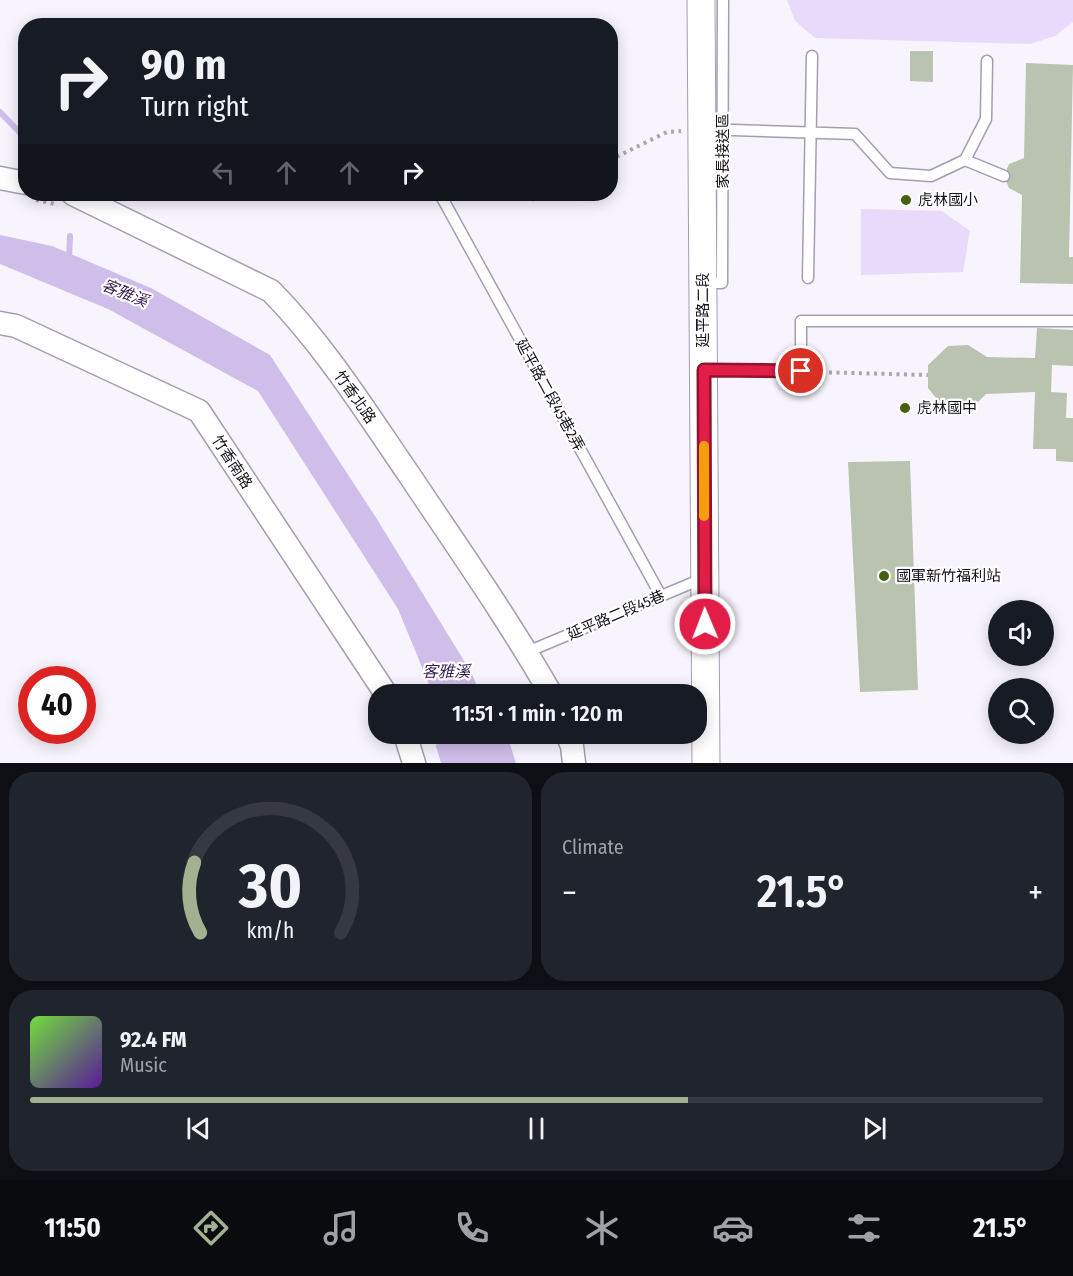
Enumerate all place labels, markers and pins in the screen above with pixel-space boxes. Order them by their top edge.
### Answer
place label: 虎林國小 [918,191,978,209]
marker: 虎林國小 [899,193,913,207]
pin [775,345,826,396]
place label: 虎林國中 [917,399,977,417]
marker: 虎林國中 [898,401,912,415]
place label: 國軍新竹福利站 [896,567,1001,585]
marker: 國軍新竹福利站 [877,569,891,583]

